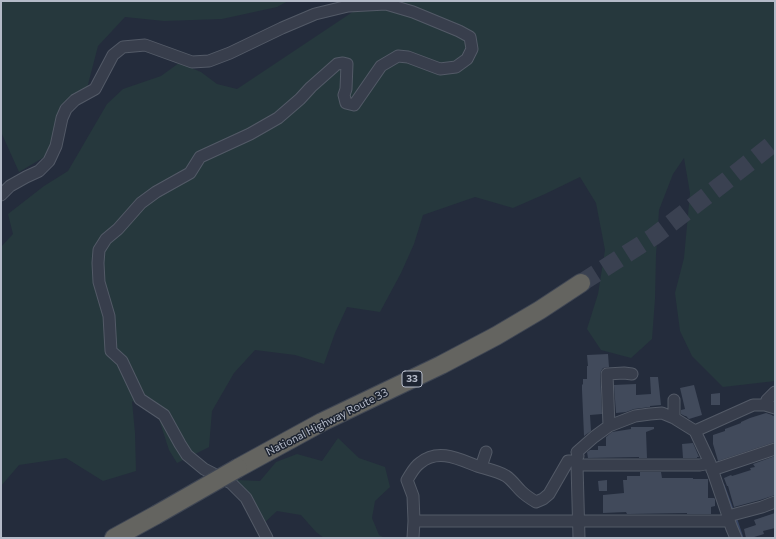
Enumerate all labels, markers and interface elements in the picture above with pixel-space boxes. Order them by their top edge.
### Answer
road number: 33 [402,371,422,387]
street label: National Highway Route 33 [264,386,390,458]

